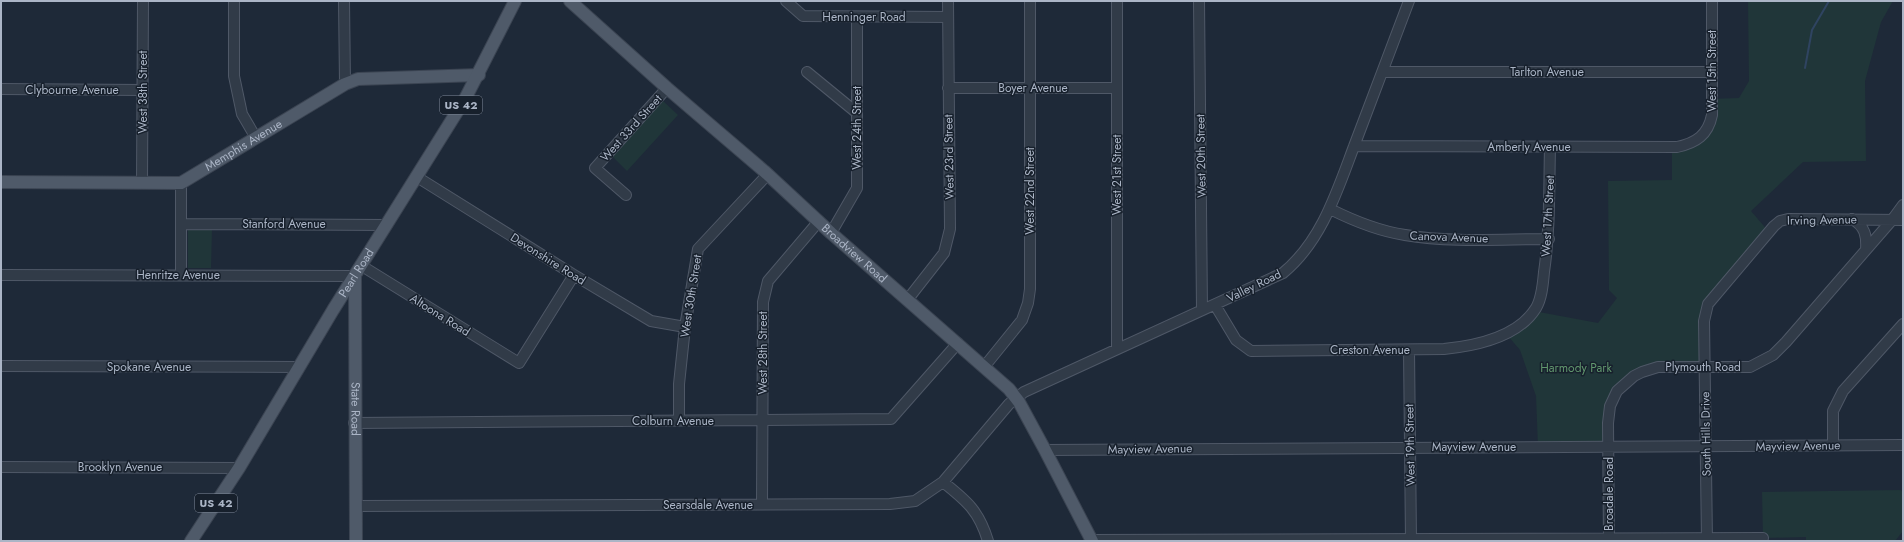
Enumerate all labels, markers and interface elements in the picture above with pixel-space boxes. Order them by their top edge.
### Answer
street label: Henninger Road [822,8,906,26]
street label: West 15th Street [1703,30,1721,112]
street label: West 38th Street [134,50,152,133]
street label: Tarlton Avenue [1510,63,1584,81]
street label: Boyer Avenue [998,79,1068,97]
street label: Clybourne Avenue [25,81,119,99]
street label: West 24th Street [848,86,866,170]
street label: West 33rd Street [596,90,666,166]
road number: US 42 [440,96,482,114]
street label: West 23rd Street [939,114,959,200]
street label: West 20th Street [1191,114,1211,198]
street label: Memphis Avenue [201,115,286,176]
street label: West 21st Street [1108,135,1126,215]
street label: Amberly Avenue [1487,138,1571,156]
street label: West 22nd Street [1021,147,1039,235]
street label: West 17th Street [1537,175,1559,257]
street label: Irving Avenue [1787,210,1857,230]
street label: Stanford Avenue [242,215,326,233]
street label: Broadview Road [817,219,891,287]
street label: Canova Avenue [1409,227,1489,247]
street label: Devonshire Road [507,229,589,289]
street label: Pearl Road [334,245,378,301]
street label: West 30th Street [676,253,706,339]
street label: Valley Road [1224,265,1284,307]
street label: Henritze Avenue [136,266,220,284]
street label: Altoona Road [406,289,474,341]
street label: West 28th Street [754,311,772,395]
street label: Creston Avenue [1330,341,1410,359]
street label: Spokane Avenue [107,358,191,376]
street label: Plymouth Road [1665,358,1741,376]
park label: Harmody Park [1540,359,1612,377]
street label: State Road [346,382,365,436]
street label: South Hills Drive [1696,392,1716,476]
street label: West 19th Street [1400,404,1420,486]
street label: Colburn Avenue [632,412,714,430]
street label: Mayview Avenue [1756,436,1840,456]
street label: Mayview Avenue [1432,438,1516,456]
street label: Mayview Avenue [1108,439,1192,459]
street label: Broadale Road [1600,457,1618,531]
street label: Brooklyn Avenue [78,458,162,476]
road number: US 42 [195,494,237,512]
street label: Searsdale Avenue [663,496,753,514]

